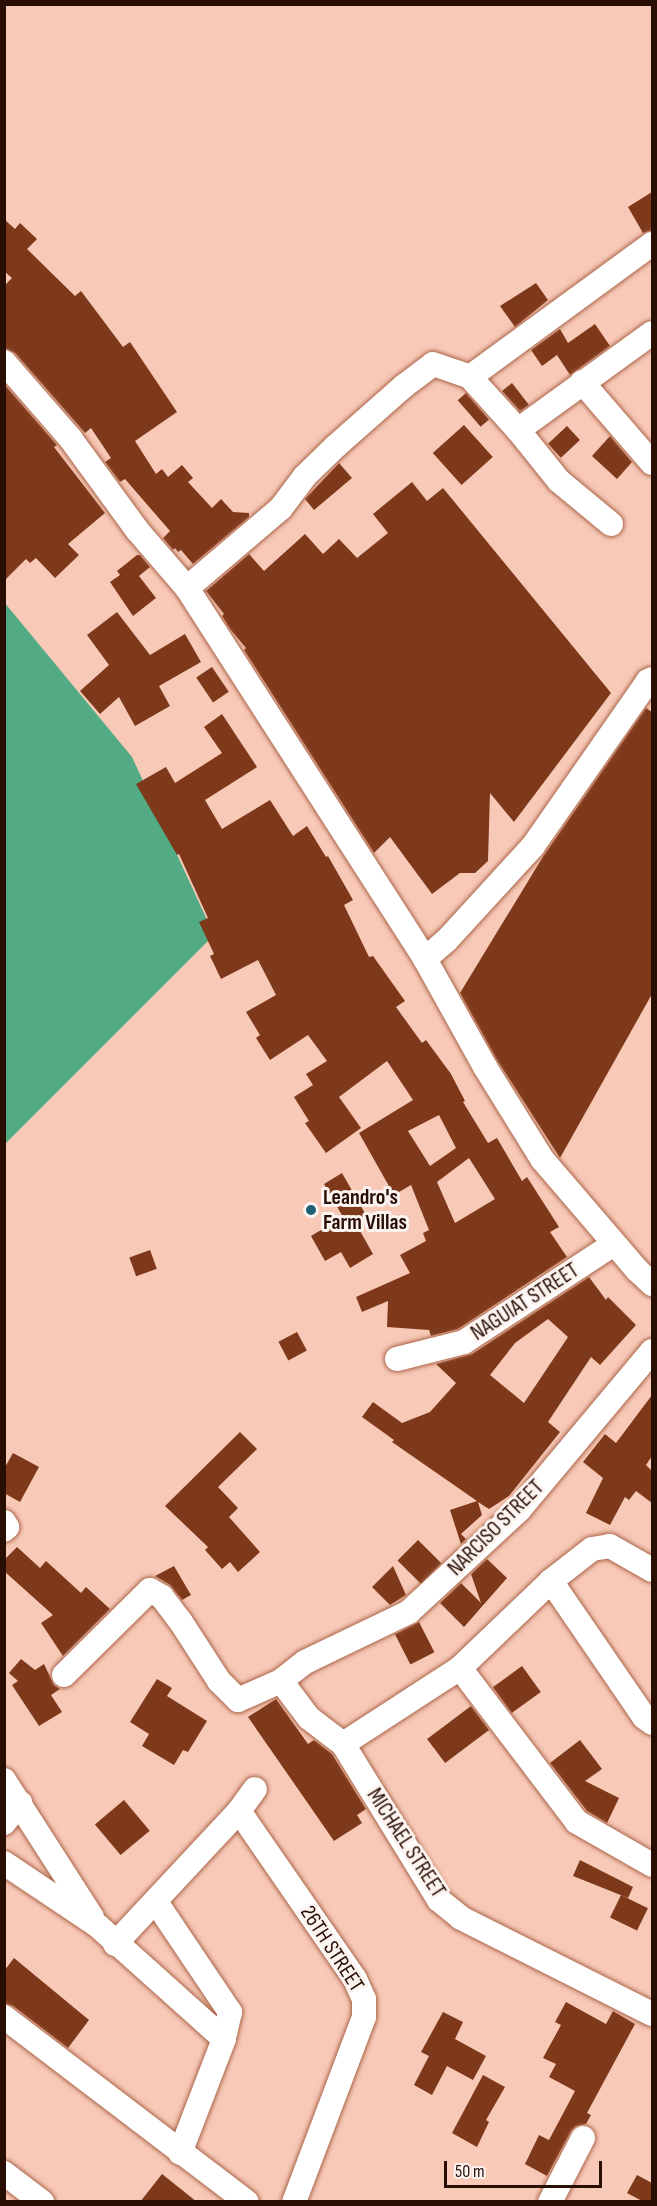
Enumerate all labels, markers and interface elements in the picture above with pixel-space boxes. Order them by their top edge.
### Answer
place label: Leandro's Farm Villas [323,1184,407,1236]
marker: Leandro's Farm Villas [304,1203,318,1217]
street label: NAGUIAT STREET [466,1257,584,1347]
street label: NARCISO STREET [443,1475,549,1581]
street label: MICHAEL STREET [361,1783,451,1903]
street label: 26TH STREET [294,1901,370,1997]
scale bar [447,2149,604,2187]
text: 50 m [455,2161,485,2182]

